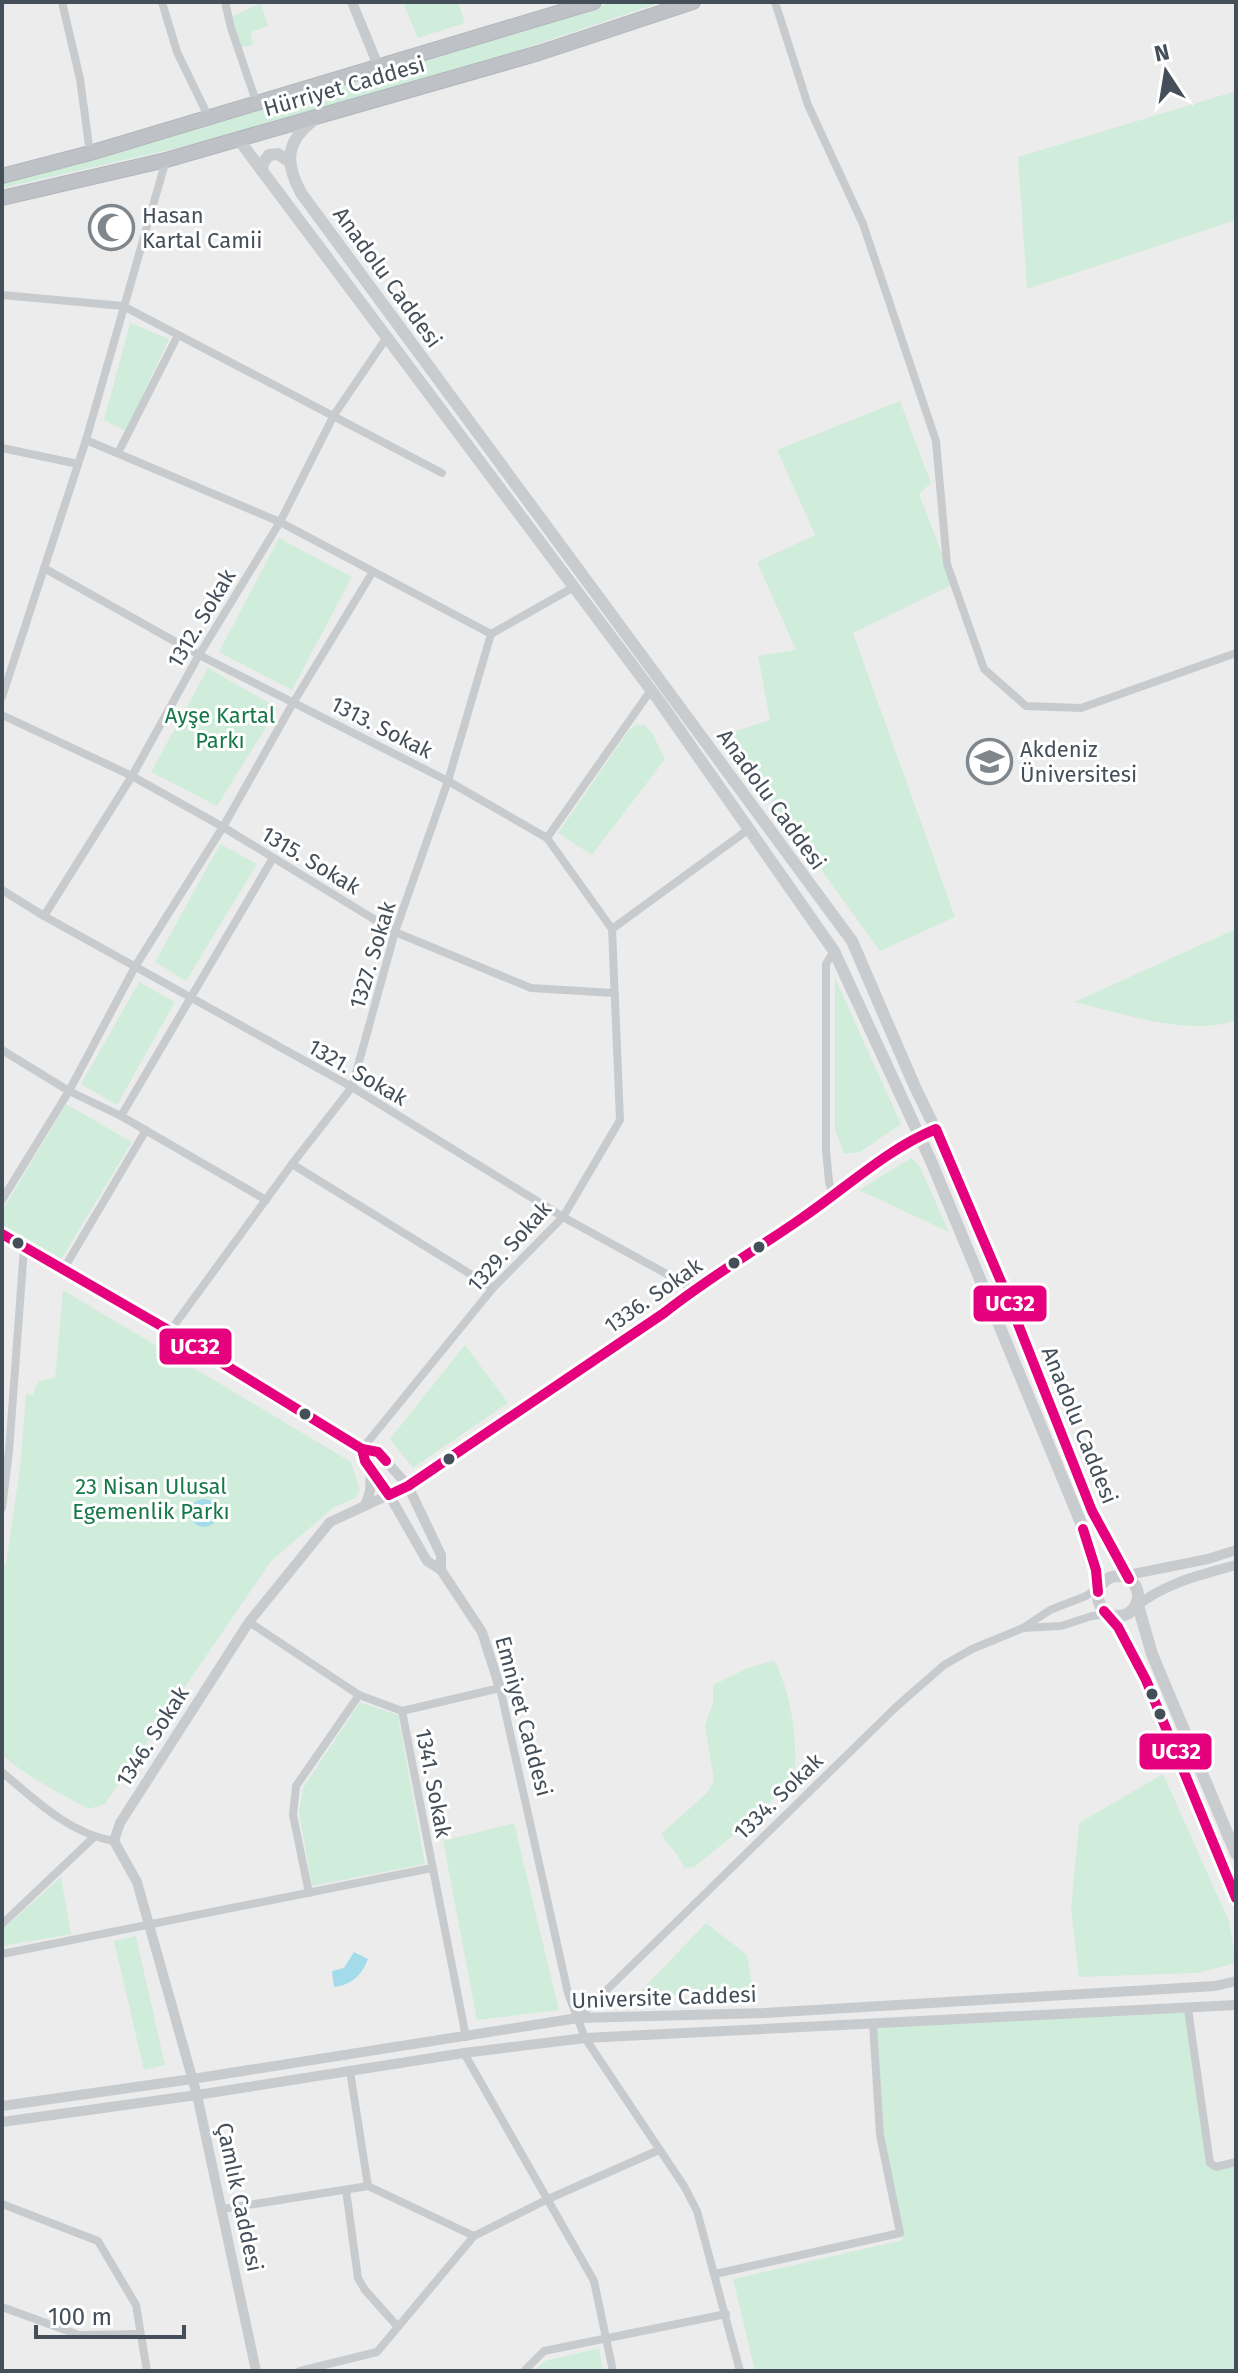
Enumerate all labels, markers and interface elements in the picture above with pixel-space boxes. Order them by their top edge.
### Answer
north arrow [1126,32,1206,112]
text: N [1152,38,1172,68]
street label: Hürriyet Caddesi [260,51,428,122]
place label: Hasan Kartal Camii [142,202,262,254]
street label: Anadolu Caddesi [327,202,448,353]
mosque icon: Hasan Kartal Camii [87,204,135,252]
street label: 1312. Sokak [161,563,242,673]
street label: 1313. Sokak [326,690,438,765]
park label: Ayşe Kartal Parkı [165,702,275,754]
street label: Anadolu Caddesi [711,724,832,875]
place label: Akdeniz Üniversitesi [1020,736,1137,788]
school or university icon: Akdeniz Üniversitesi [965,738,1013,786]
street label: 1315. Sokak [256,820,366,901]
street label: 1327. Sokak [343,898,402,1012]
street label: 1321. Sokak [303,1033,413,1112]
street label: 1329. Sokak [462,1195,558,1297]
unlabelled marker [10,1235,26,1251]
unlabelled marker [751,1239,767,1255]
street label: 1336. Sokak [599,1251,708,1339]
unlabelled marker [726,1255,742,1271]
line badge: UC32 [972,1284,1048,1323]
text: UC32 [985,1290,1035,1317]
line badge: UC32 [158,1327,233,1366]
text: UC32 [170,1333,220,1360]
street label: Anadolu Caddesi [1036,1343,1123,1508]
unlabelled marker [297,1406,313,1422]
unlabelled marker [441,1451,457,1467]
park label: 23 Nisan Ulusal Egemenlik Parkı [72,1473,230,1525]
street label: Emniyet Caddesi [489,1633,558,1799]
street label: 1346. Sokak [110,1681,195,1791]
unlabelled marker [1144,1686,1160,1702]
unlabelled marker [1152,1706,1168,1722]
street label: 1341. Sokak [410,1726,457,1841]
line badge: UC32 [1138,1732,1213,1771]
text: UC32 [1151,1738,1201,1765]
street label: 1334. Sokak [728,1747,829,1845]
street label: Universite Caddesi [571,1981,757,2014]
street label: Çamlık Caddesi [210,2120,268,2274]
scale bar [36,2289,184,2339]
text: 100 m [48,2303,112,2331]

